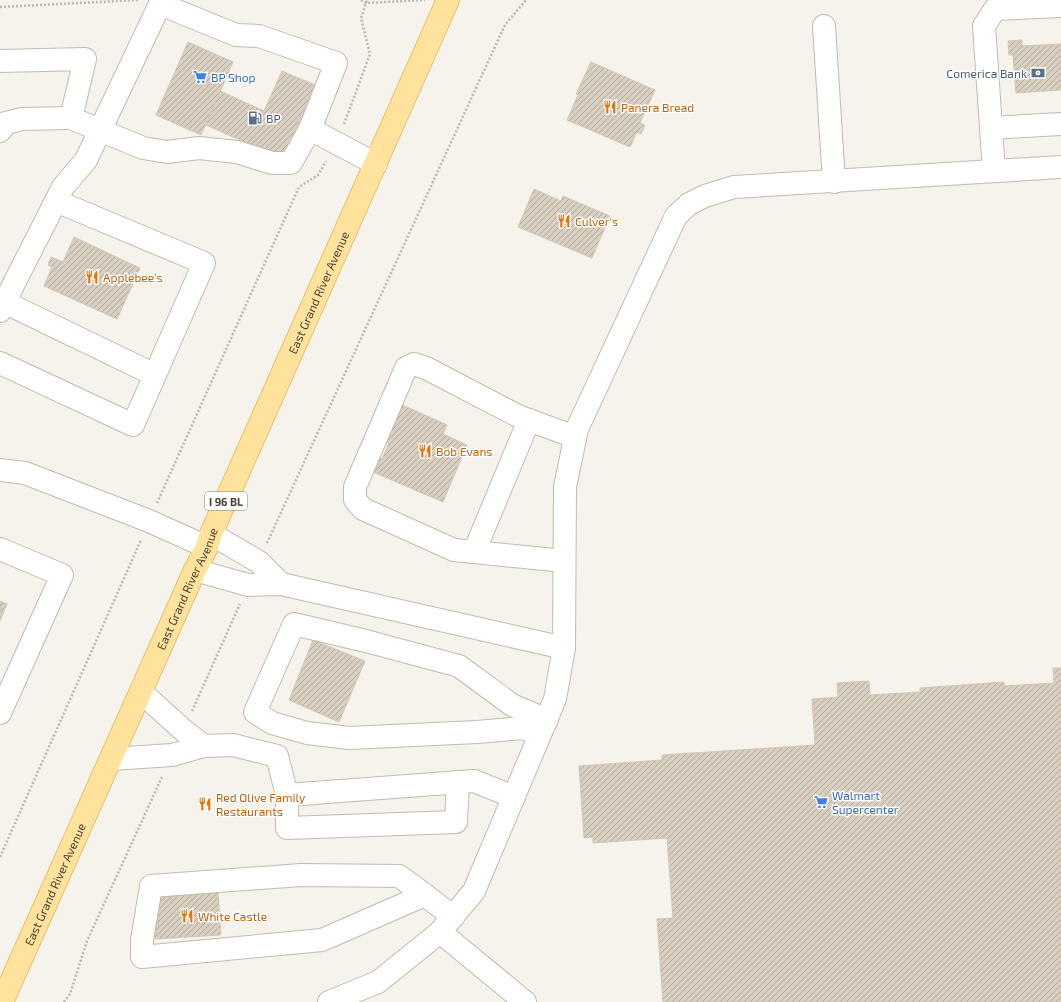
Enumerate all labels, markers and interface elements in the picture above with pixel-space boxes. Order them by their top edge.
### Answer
bank icon: Comerica Bank [1030,65,1046,81]
place label: Comerica Bank [946,66,1027,80]
supermarket icon: BP Shop [192,69,208,85]
place label: BP Shop [211,70,256,84]
restaurant icon: Panera Bread [602,99,618,115]
place label: Panera Bread [621,100,694,114]
fuel station icon: BP [247,110,263,126]
place label: BP [266,111,281,125]
restaurant icon: Culver's [556,213,572,229]
place label: Culver's [575,214,618,228]
street label: East Grand River Avenue [285,229,352,356]
restaurant icon: Applebee's [84,269,100,285]
place label: Applebee's [103,270,163,284]
restaurant icon: Bob Evans [417,443,433,459]
place label: Bob Evans [436,444,492,458]
road number: I 96 BL [205,492,247,510]
street label: East Grand River Avenue [153,525,220,652]
place label: Walmart Supercenter [832,788,899,816]
place label: Red Olive Family Restaurants [216,790,306,818]
supermarket icon: Walmart Supercenter [813,794,829,810]
restaurant icon: Red Olive Family Restaurants [197,796,213,812]
street label: East Grand River Avenue [21,821,88,948]
restaurant icon: White Castle [179,908,195,924]
place label: White Castle [198,909,267,923]

